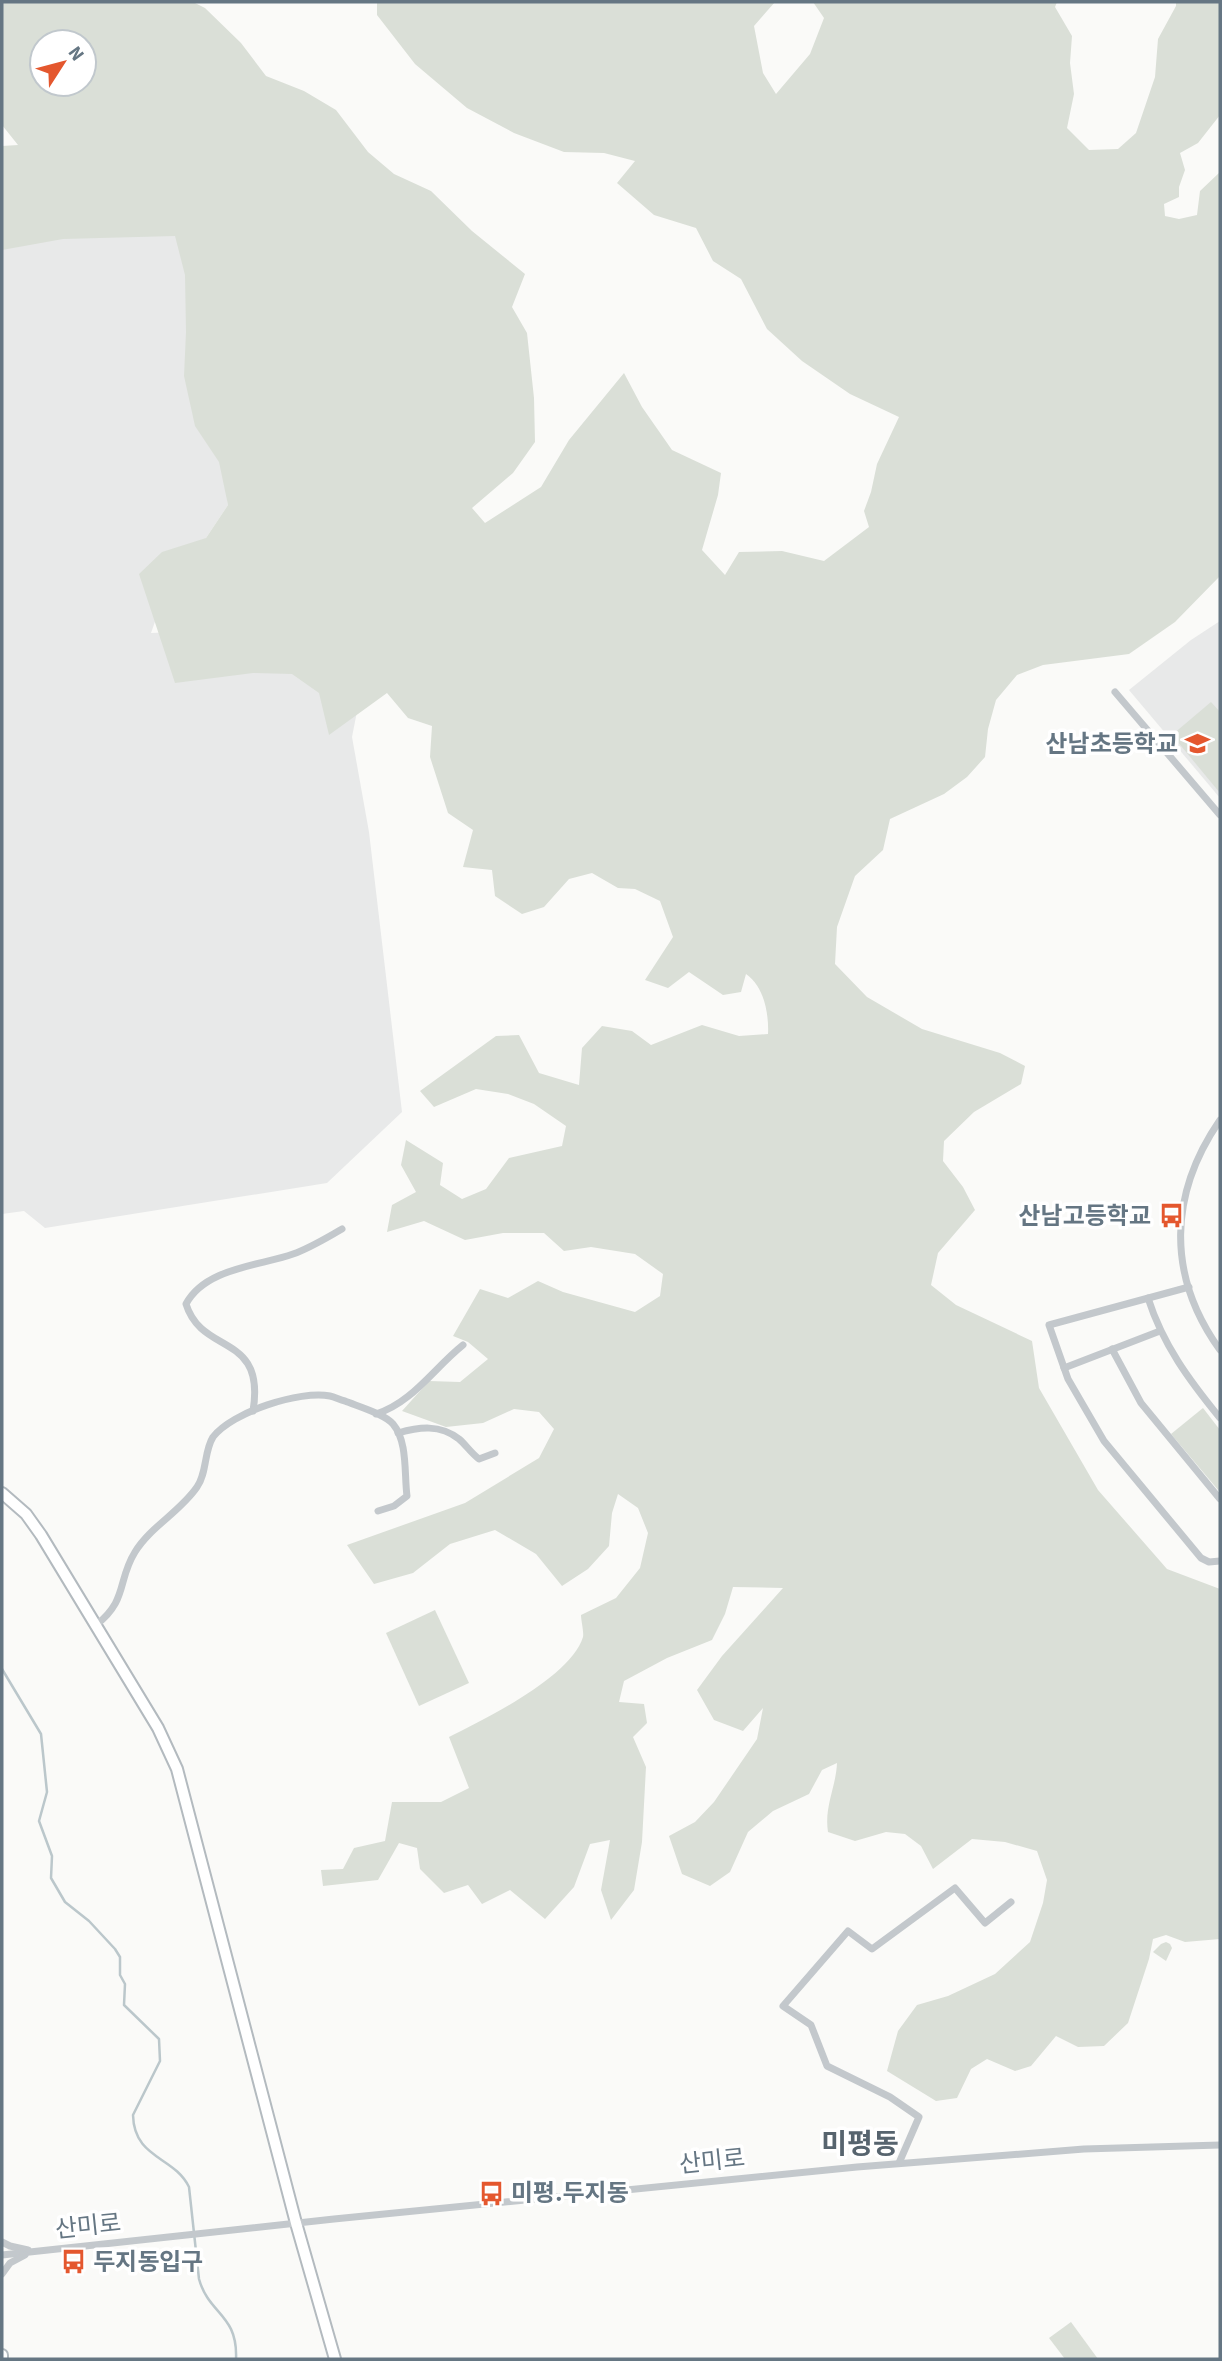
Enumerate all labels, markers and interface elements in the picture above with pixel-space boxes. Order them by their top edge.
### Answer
north arrow [28,28,98,98]
text: N [61,41,90,67]
place label: 산남초등학교 [1046,727,1178,762]
school or university icon: 산남초등학교 [1184,730,1212,758]
place label: 산남고등학교 [1019,1199,1151,1234]
bus stop icon: 산남고등학교 [1157,1202,1185,1230]
district label: 미평동 [821,2124,899,2164]
street label: 산미로 [677,2141,747,2182]
place label: 미평.두지동 [511,2176,629,2211]
bus stop icon: 미평.두지동 [477,2179,505,2207]
street label: 산미로 [53,2206,123,2247]
place label: 두지동입구 [93,2245,203,2280]
bus stop icon: 두지동입구 [59,2248,87,2276]

